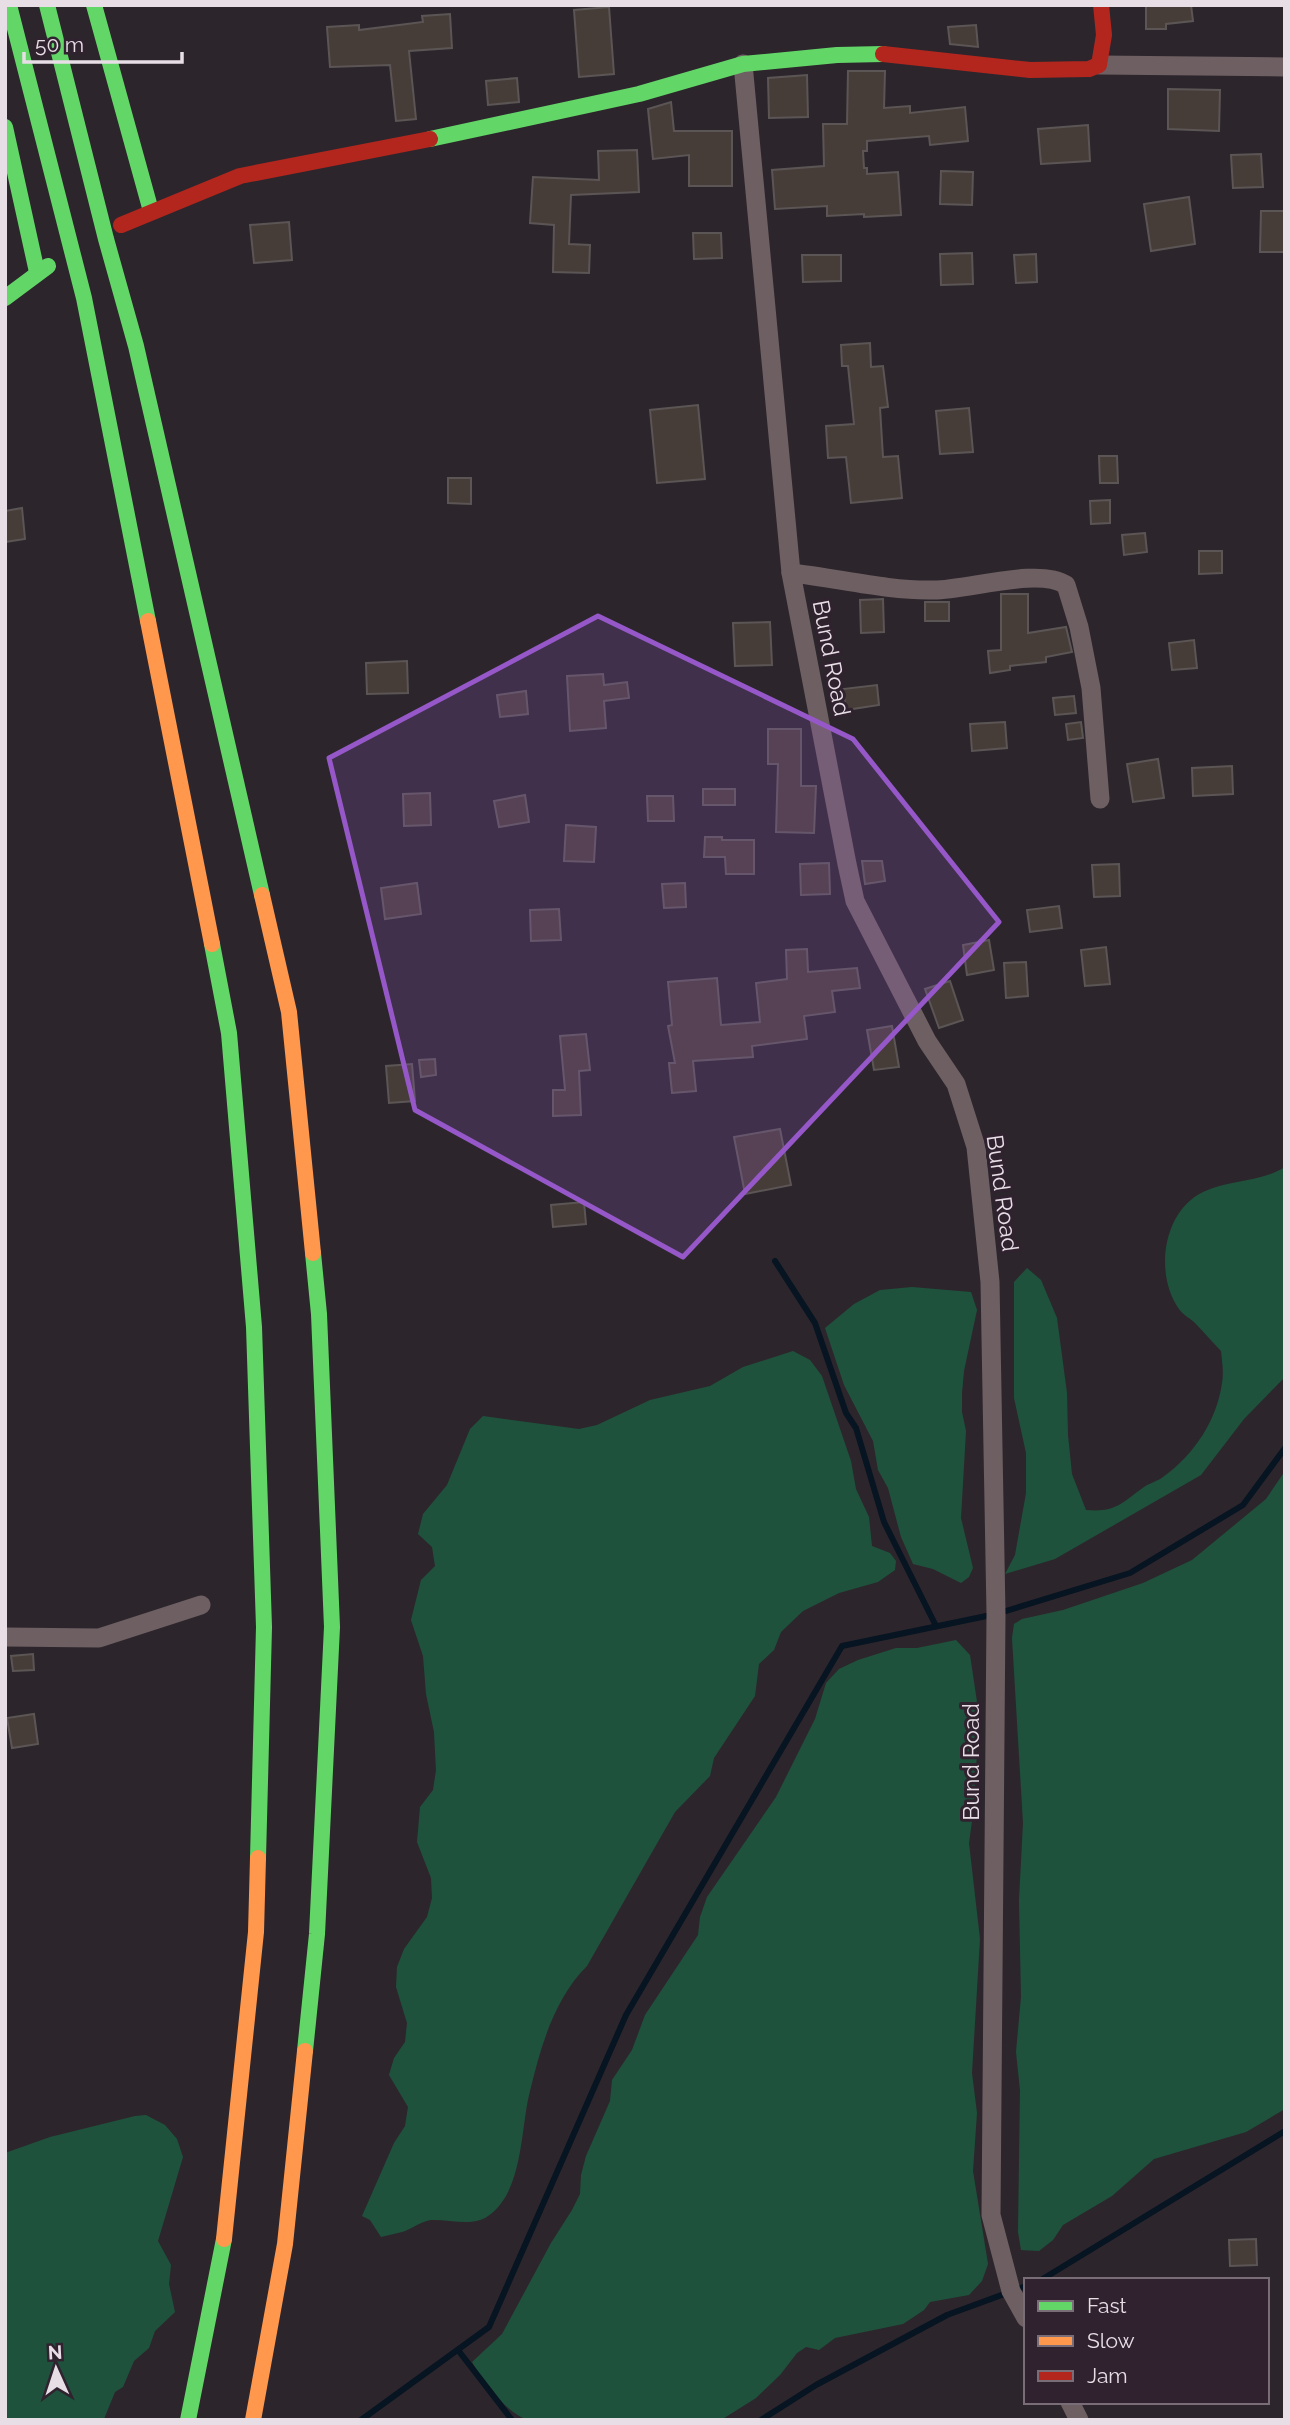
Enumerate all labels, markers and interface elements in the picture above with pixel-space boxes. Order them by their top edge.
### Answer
scale bar [24,21,182,65]
text: 50 m [35,32,84,57]
street label: Bund Road [808,598,856,718]
street label: Bund Road [981,1133,1025,1253]
street label: Bund Road [957,1703,984,1821]
legend [1024,2278,1269,2404]
text: Fast [1087,2293,1127,2318]
text: Slow [1087,2328,1135,2353]
north arrow [21,2334,91,2404]
text: N [47,2341,63,2363]
text: Jam [1087,2363,1128,2388]

